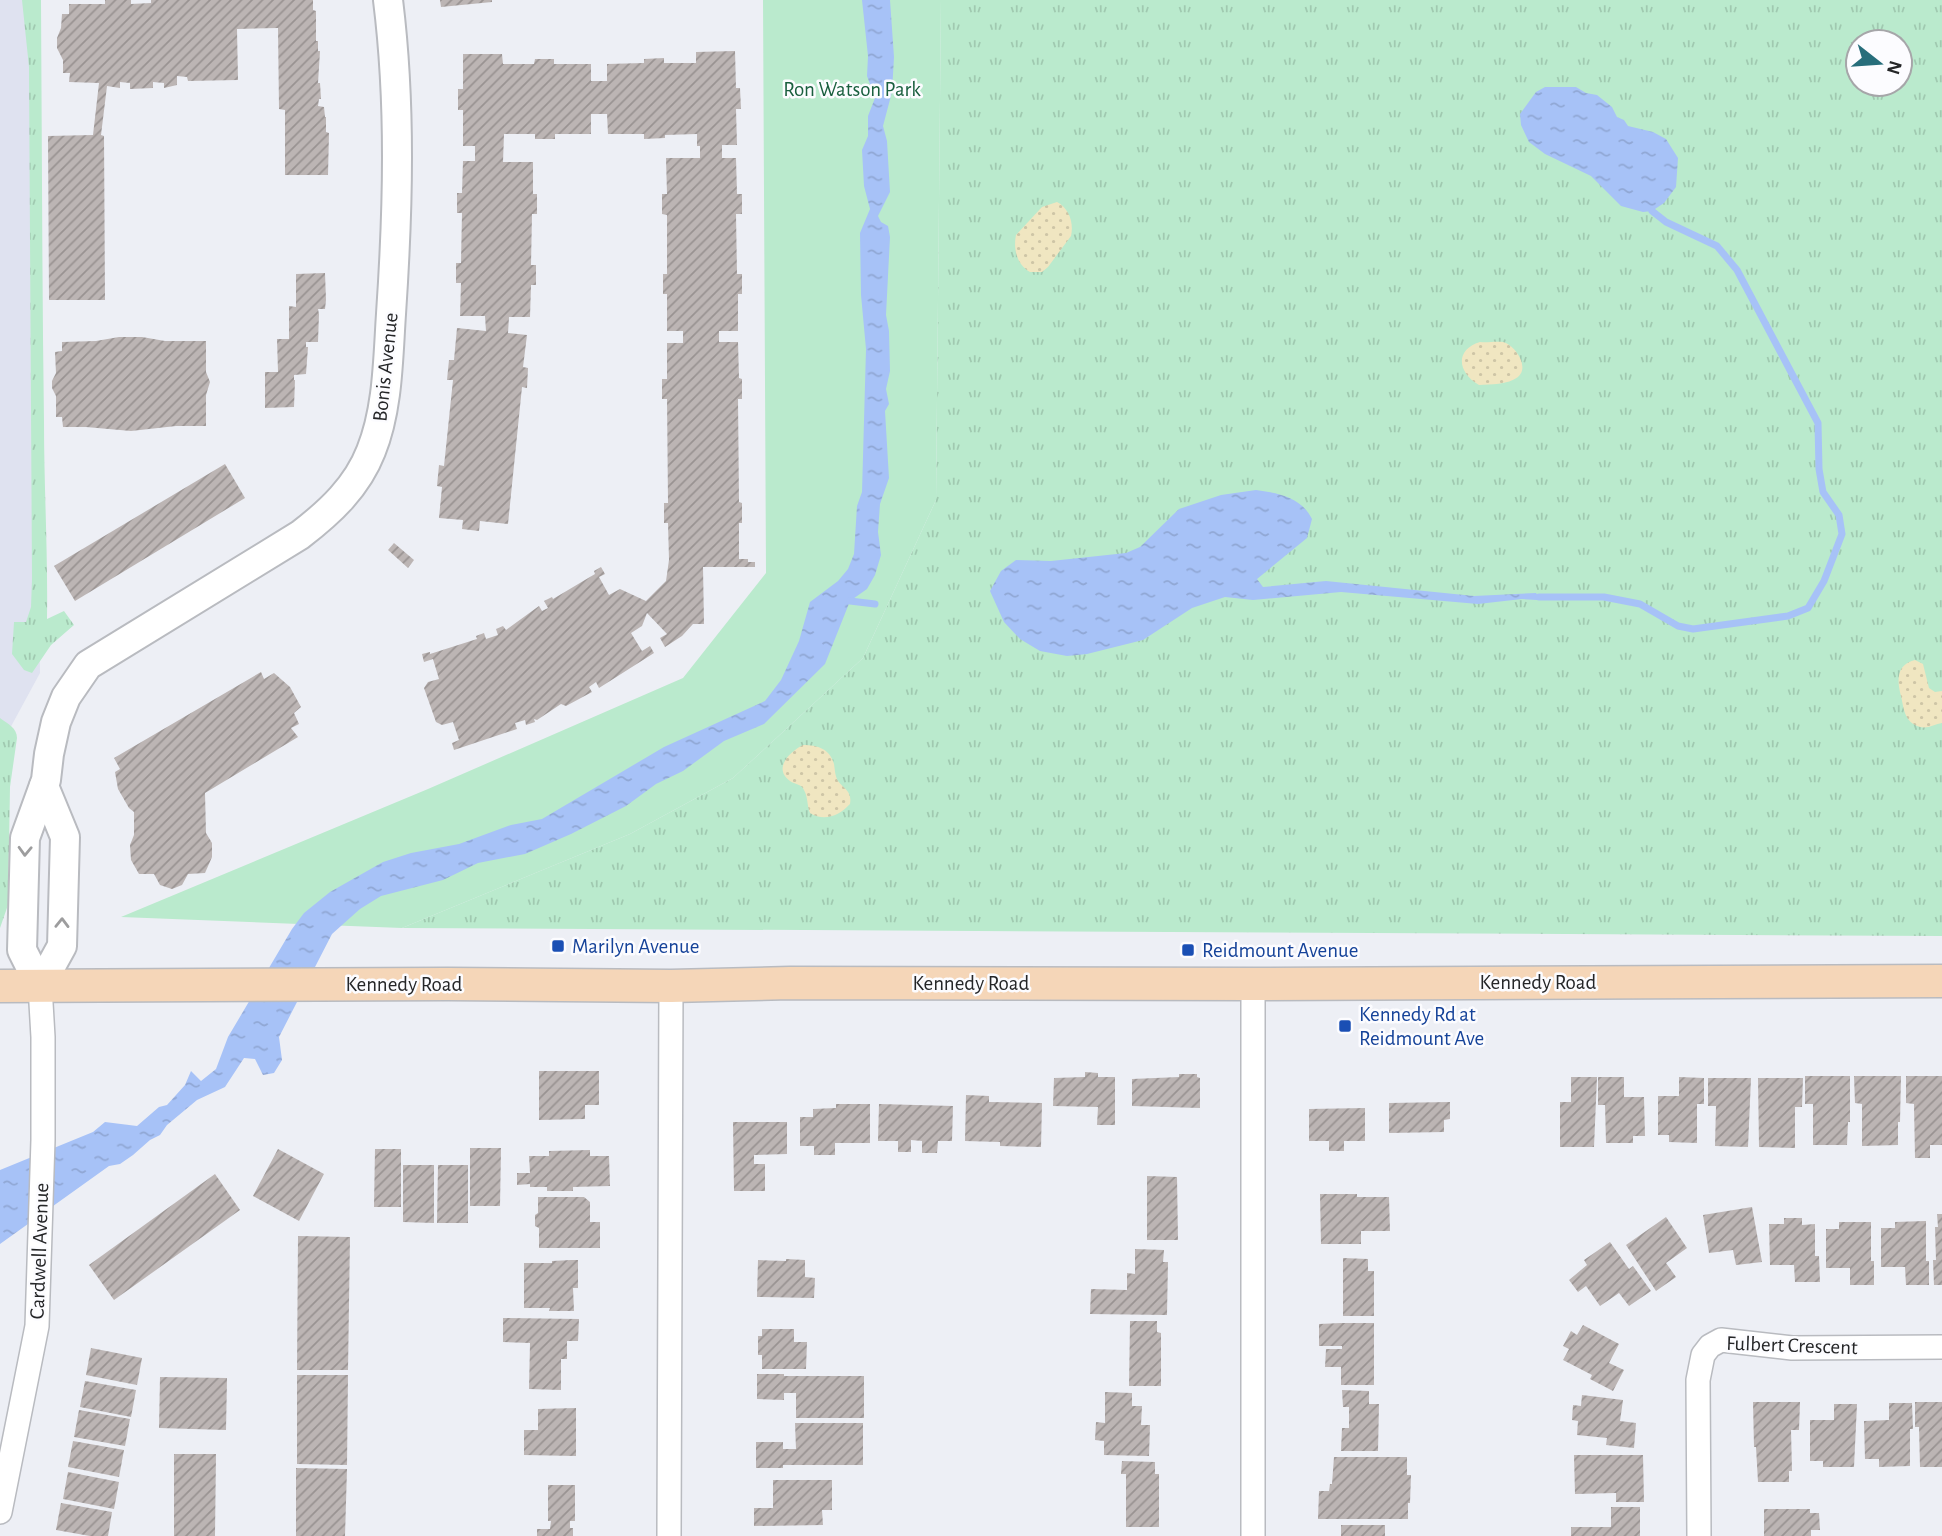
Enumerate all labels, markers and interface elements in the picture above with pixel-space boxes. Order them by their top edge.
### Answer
north arrow [1844,28,1914,98]
text: N [1883,58,1905,77]
park label: Ron Watson Park [783,79,921,100]
street label: Bonis Avenue [369,311,402,423]
one-way arrow [17,846,32,857]
one-way arrow [55,917,70,928]
place label: Marilyn Avenue [572,936,699,957]
marker: Marilyn Avenue [550,938,566,954]
place label: Reidmount Avenue [1202,940,1358,961]
marker: Reidmount Avenue [1180,942,1196,958]
street label: Kennedy Road [1480,972,1597,993]
street label: Kennedy Road [913,973,1030,994]
street label: Kennedy Road [346,974,463,995]
place label: Kennedy Rd at Reidmount Ave [1359,1004,1484,1049]
marker: Kennedy Rd at Reidmount Ave [1337,1018,1353,1034]
street label: Cardwell Avenue [27,1182,52,1320]
street label: Fulbert Crescent [1726,1333,1858,1358]

